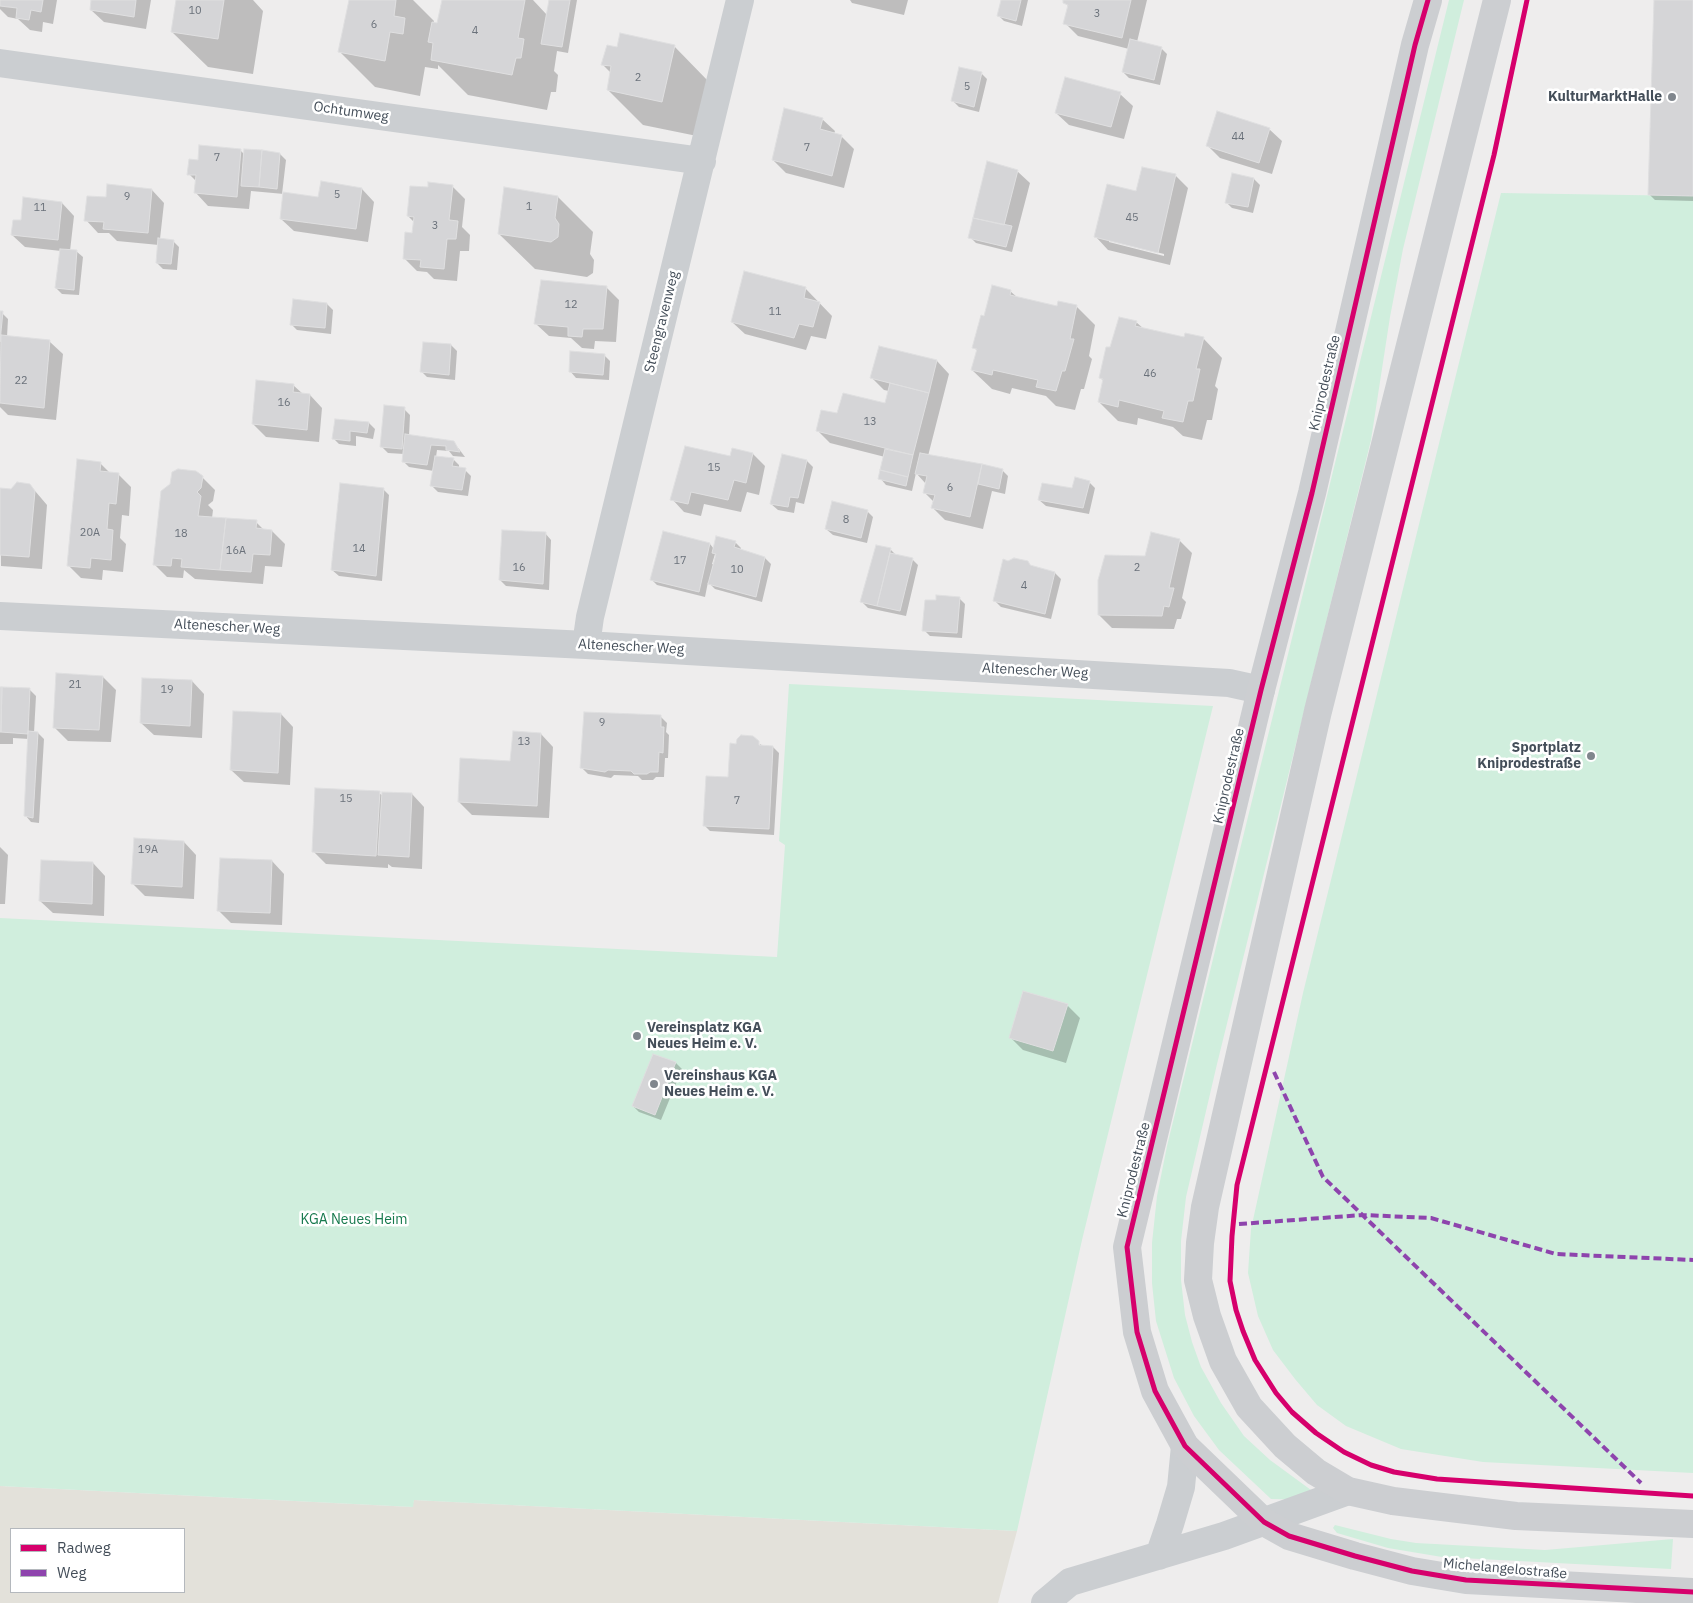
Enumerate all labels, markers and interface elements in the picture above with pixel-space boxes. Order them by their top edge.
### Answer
house number: 10 [188,4,202,18]
house number: 3 [1094,7,1100,21]
house number: 6 [371,18,377,32]
house number: 4 [472,24,478,38]
house number: 2 [635,71,641,85]
house number: 5 [964,80,970,94]
place label: KulturMarktHalle [1548,89,1662,105]
marker: KulturMarktHalle [1666,91,1678,103]
street label: Ochtumweg [312,98,390,126]
house number: 44 [1231,130,1245,144]
house number: 7 [804,141,810,155]
house number: 7 [214,151,220,165]
house number: 5 [334,188,340,202]
house number: 9 [124,190,130,204]
house number: 1 [526,200,532,214]
house number: 11 [33,201,47,215]
house number: 45 [1125,211,1139,225]
house number: 3 [432,219,438,233]
street label: Steengravenweg [641,269,683,375]
house number: 12 [564,298,578,312]
house number: 11 [768,305,782,319]
street label: Kniprodestraße [1306,333,1344,433]
house number: 46 [1143,367,1157,381]
house number: 22 [14,374,28,388]
house number: 16 [277,396,291,410]
house number: 13 [863,415,877,429]
house number: 15 [707,461,721,475]
house number: 6 [947,481,953,495]
house number: 8 [843,513,849,527]
house number: 20A [80,526,100,540]
house number: 18 [174,527,188,541]
house number: 14 [352,542,366,556]
house number: 16A [226,544,246,558]
house number: 17 [673,554,687,568]
house number: 16 [512,561,526,575]
house number: 2 [1134,561,1140,575]
house number: 10 [730,563,744,577]
house number: 4 [1021,579,1027,593]
street label: Altenescher Weg [174,616,280,638]
street label: Altenescher Weg [578,636,684,658]
street label: Altenescher Weg [982,660,1088,682]
house number: 21 [68,678,82,692]
house number: 19 [160,683,174,697]
house number: 9 [599,716,605,730]
street label: Kniprodestraße [1210,726,1248,826]
house number: 13 [517,735,531,749]
place label: Sportplatz Kniprodestraße [1477,740,1581,772]
marker: Sportplatz Kniprodestraße [1585,750,1597,762]
house number: 15 [339,792,353,806]
house number: 7 [734,794,740,808]
house number: 19A [138,843,158,857]
place label: Vereinsplatz KGA Neues Heim e. V. [647,1020,762,1052]
marker: Vereinsplatz KGA Neues Heim e. V. [631,1030,643,1042]
place label: Vereinshaus KGA Neues Heim e. V. [664,1068,777,1100]
marker: Vereinshaus KGA Neues Heim e. V. [648,1078,660,1090]
street label: Kniprodestraße [1114,1120,1154,1220]
park label: KGA Neues Heim [300,1212,408,1228]
legend [10,1528,185,1593]
text: Radweg [57,1538,111,1557]
street label: Michelangelostraße [1442,1555,1568,1583]
text: Weg [57,1563,86,1582]

